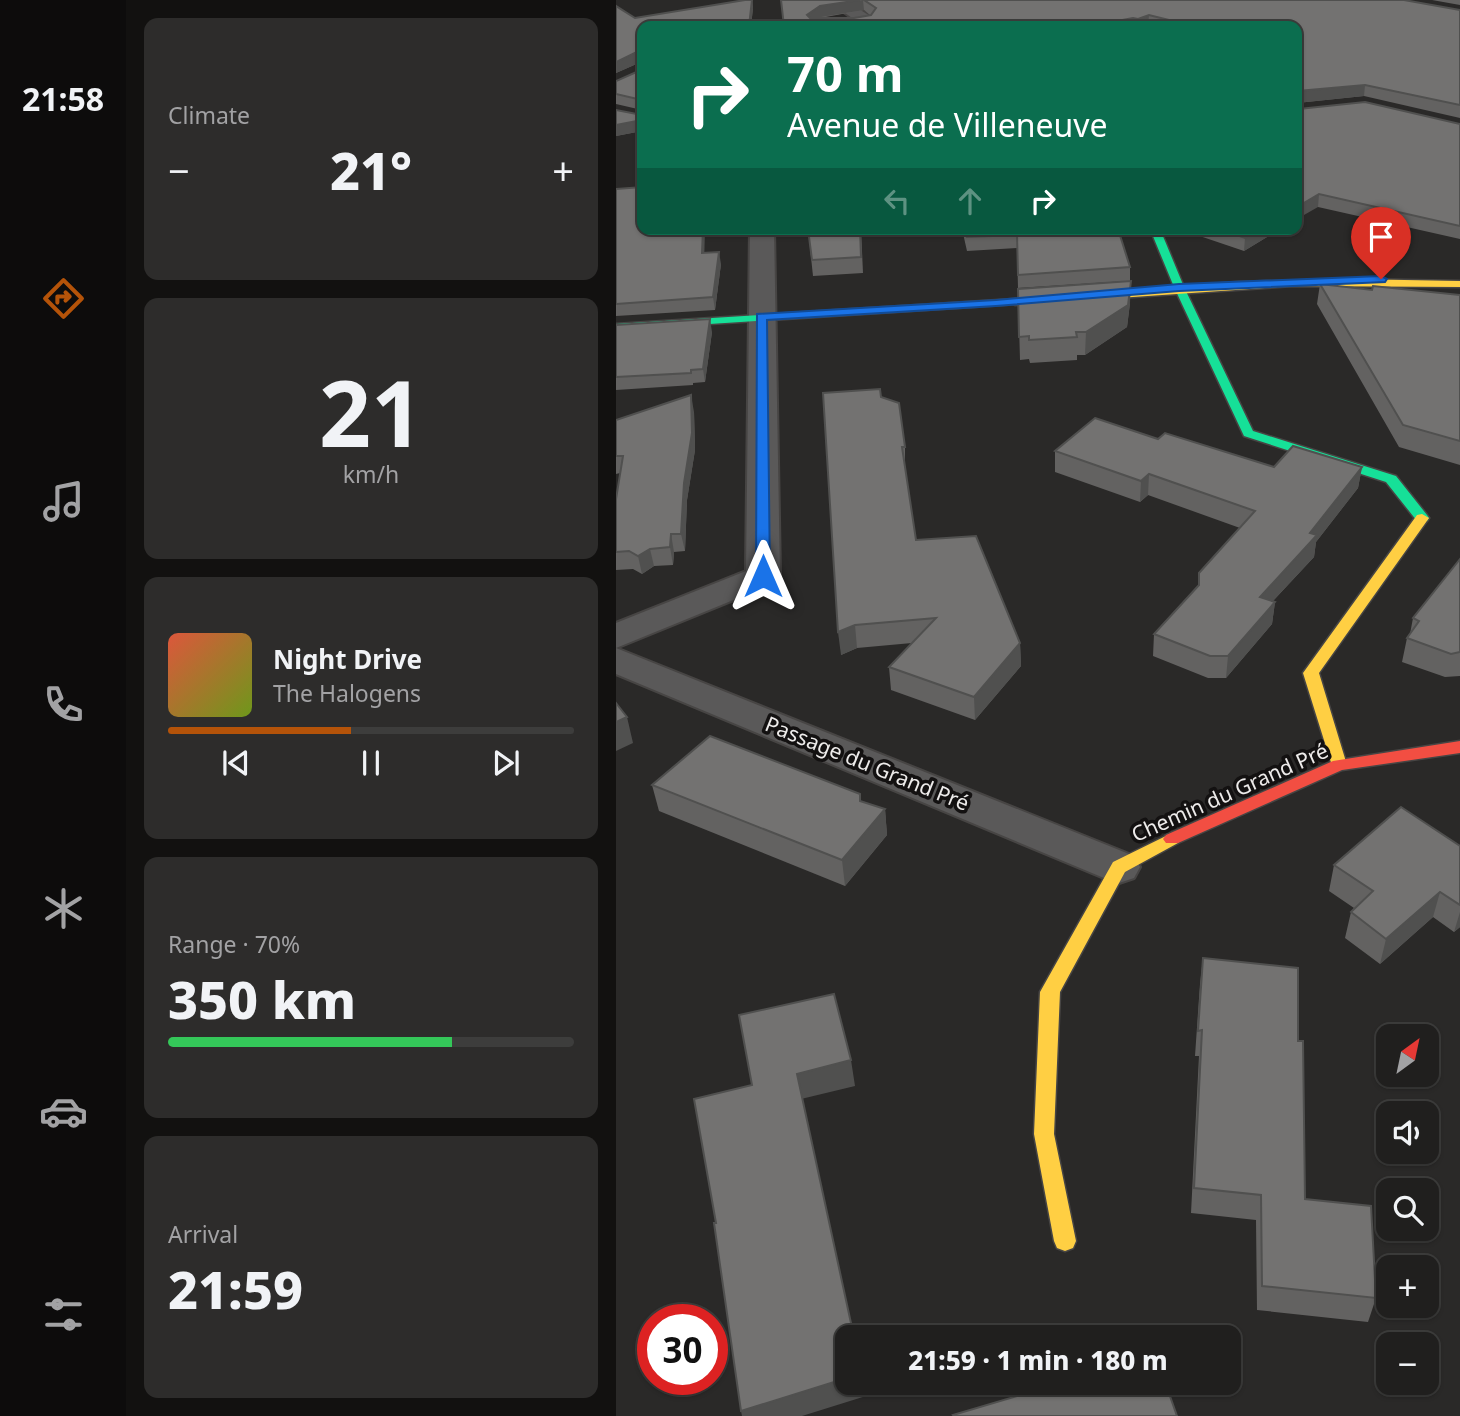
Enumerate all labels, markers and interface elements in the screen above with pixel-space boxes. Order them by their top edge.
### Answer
text: 70 m [787,40,904,106]
icon: right [672,49,763,140]
text: 21:58 [22,77,104,120]
text: Climate [168,99,250,131]
text: Avenue de Villeneuve [787,103,1108,146]
text: 21° [330,134,412,205]
text: − [168,144,190,196]
text: + [552,144,574,196]
icon: left [878,182,916,220]
icon: ahead [951,182,989,220]
icon: right [1024,182,1062,220]
pin [1351,207,1411,279]
icon: arrive [1362,218,1400,256]
icon: directions [39,274,88,323]
text: 21 [319,350,423,474]
text: km/h [343,458,399,490]
icon: music [39,477,88,526]
position arrow [726,539,800,613]
text: Night Drive [273,641,422,677]
text: The Halogens [273,677,421,709]
icon: phone [39,680,88,729]
street label: Passage du Grand Pré [761,709,973,817]
street label: Chemin du Grand Pré [1127,736,1332,848]
icon: previous [217,744,255,782]
icon: pause [352,744,390,782]
icon: next [487,744,525,782]
icon: climate [39,884,88,933]
text: Range · 70% [168,928,300,960]
text: 350 km [168,963,356,1034]
north arrow [1376,1024,1438,1087]
map controls [1376,1024,1439,1395]
icon: car [39,1087,88,1136]
button: sound [1376,1101,1439,1164]
button: search [1376,1178,1439,1241]
text: Arrival [168,1218,238,1250]
text: 21:59 [168,1253,303,1324]
button: + [1376,1255,1439,1318]
icon: filters [39,1290,88,1339]
speed limit sign: 30 [637,1304,728,1395]
button: − [1376,1332,1439,1395]
text: 21:59 · 1 min · 180 m [908,1342,1168,1378]

